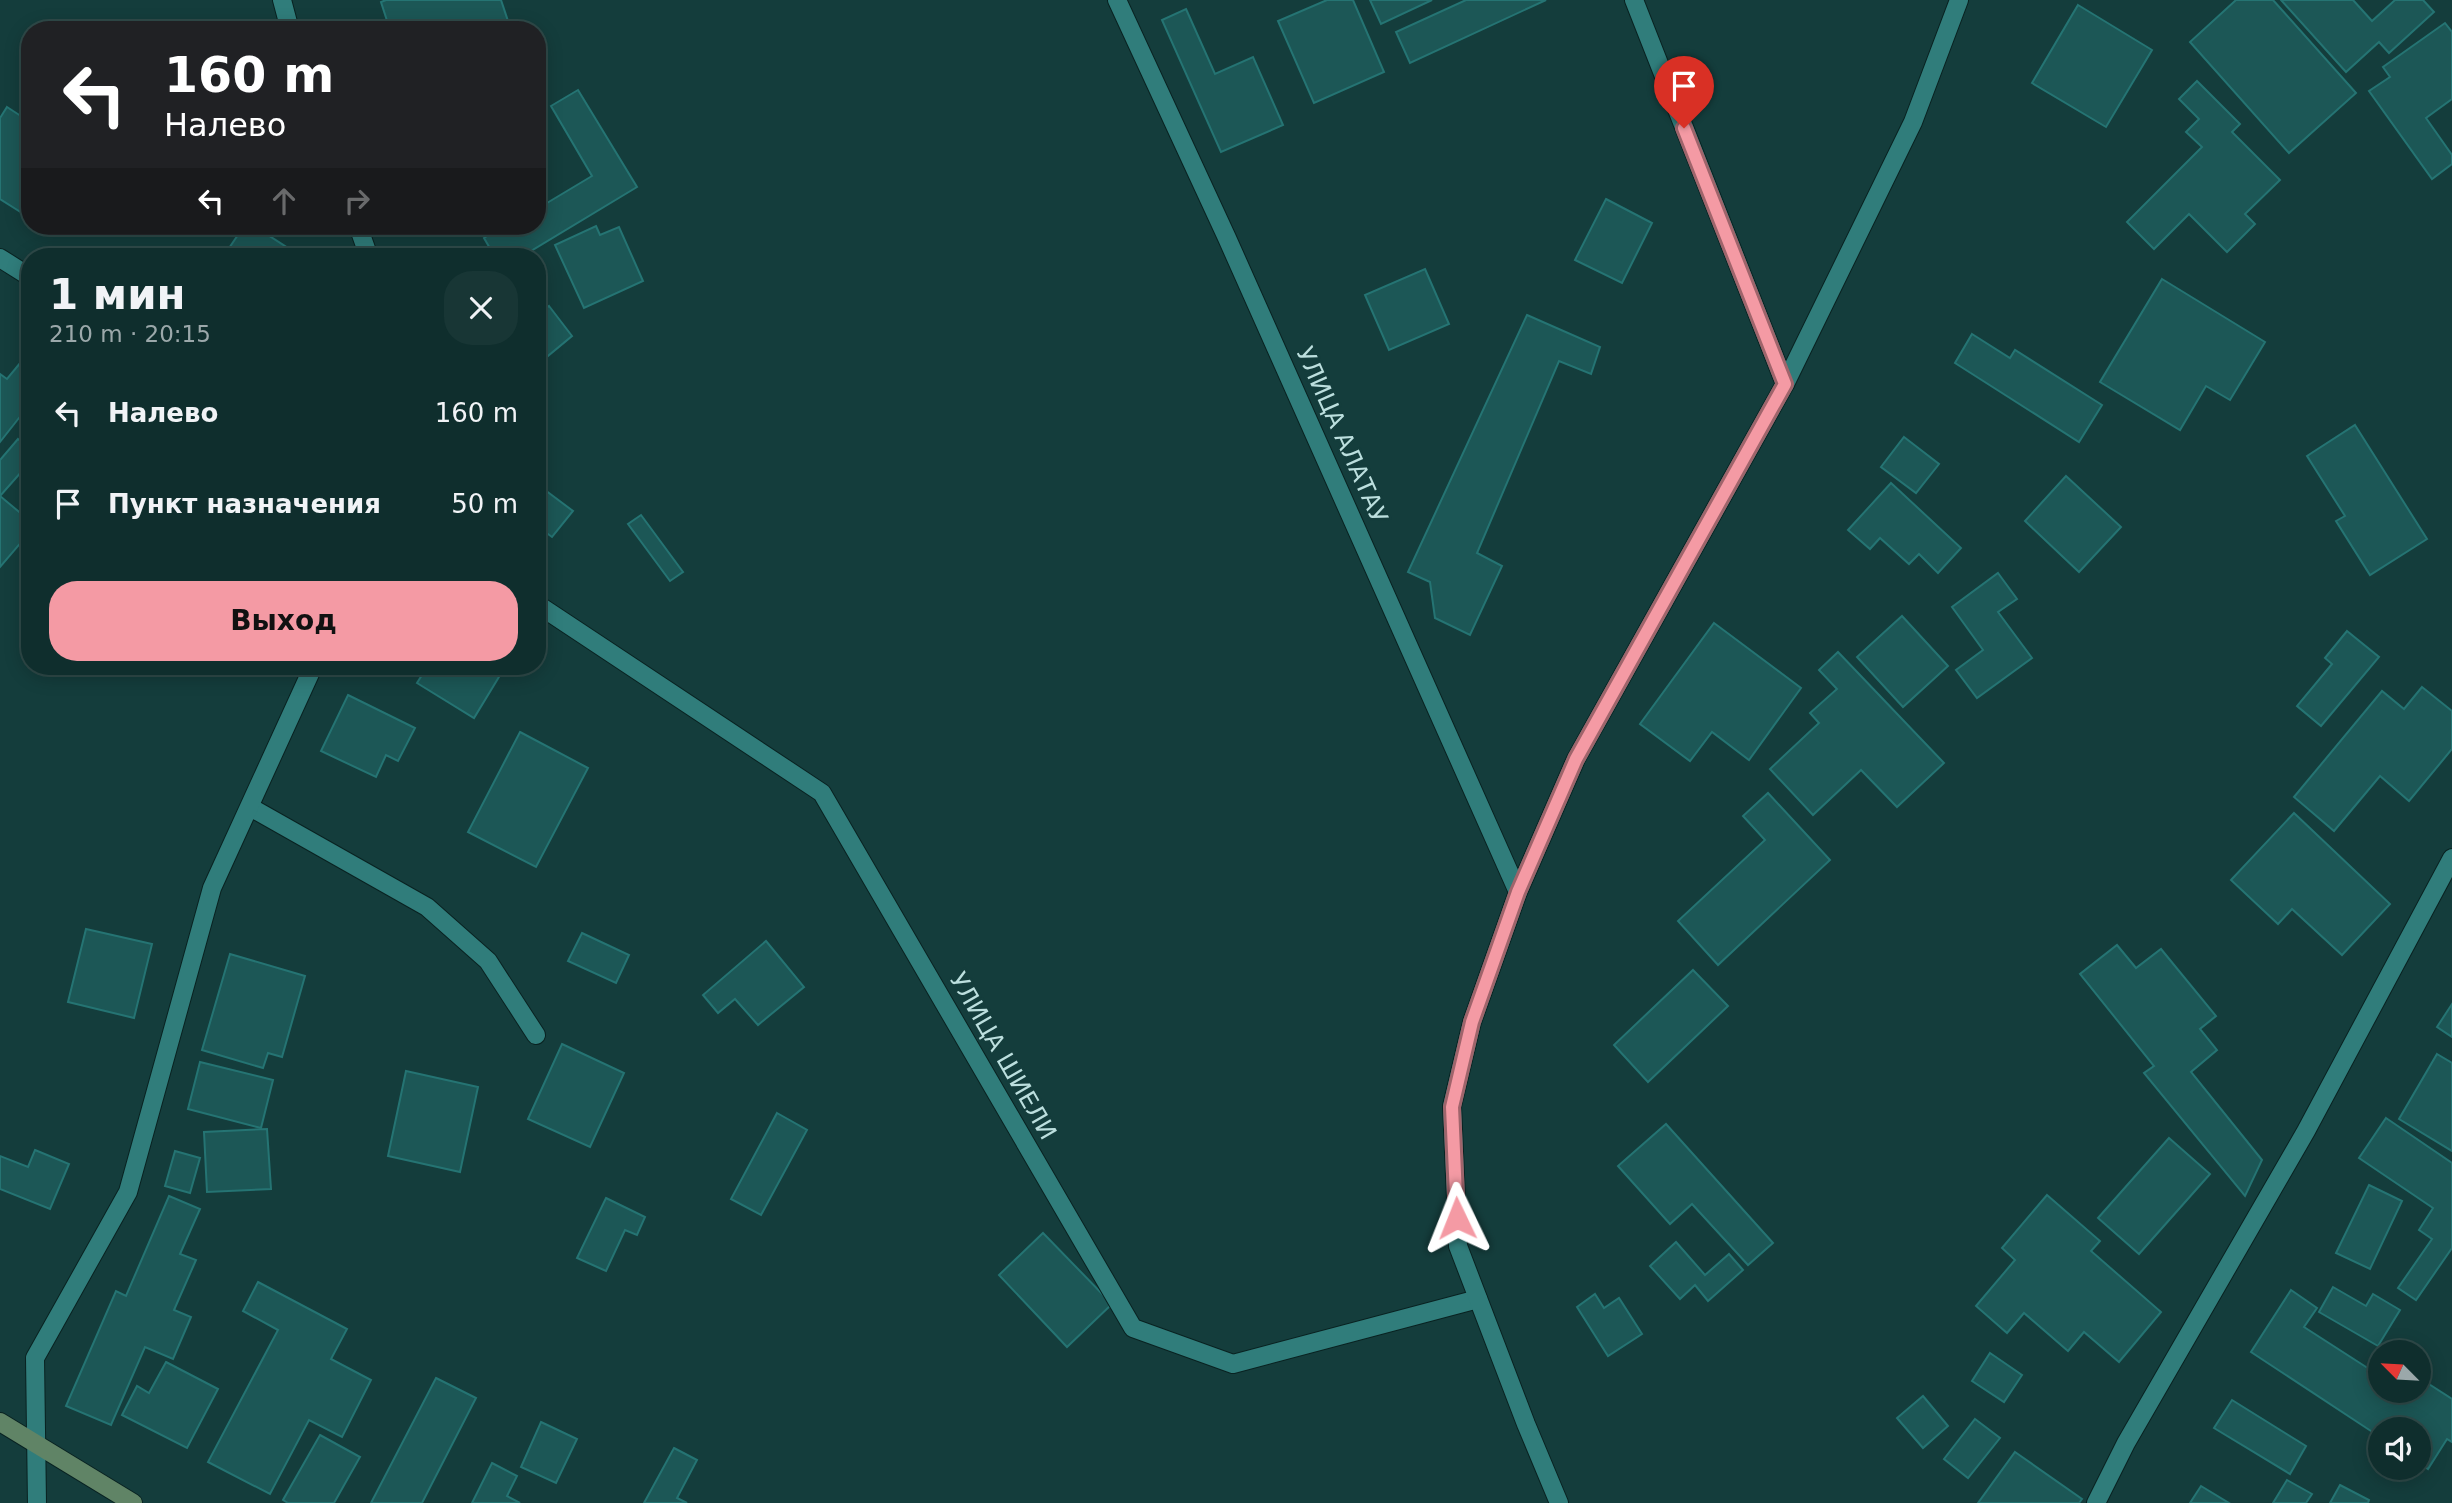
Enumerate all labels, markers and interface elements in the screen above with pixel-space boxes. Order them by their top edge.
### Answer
text: 160 m [164,47,334,104]
icon: left [49,49,140,140]
pin [1654,56,1714,128]
icon: arrive [1665,67,1703,105]
text: Налево [164,106,286,144]
icon: left [192,182,230,220]
icon: ahead [265,182,303,220]
icon: right [338,182,376,220]
text: 1 мин [49,270,186,319]
button: close [444,271,518,345]
text: 210 m · 20:15 [49,321,211,347]
street label: УЛИЦА АЛАТАУ [1291,343,1394,528]
icon: left [49,394,87,432]
text: Налево [108,398,218,428]
text: 160 m [435,398,518,428]
icon: arrive [49,485,87,523]
text: Пункт назначения [108,489,381,519]
text: 50 m [451,489,518,519]
button: Выход [49,581,518,661]
street label: УЛИЦА ШИЕЛИ [944,968,1062,1144]
position arrow [1420,1181,1494,1255]
north arrow [2368,1340,2431,1404]
map controls [2368,1340,2431,1480]
button: sound [2368,1417,2431,1480]

